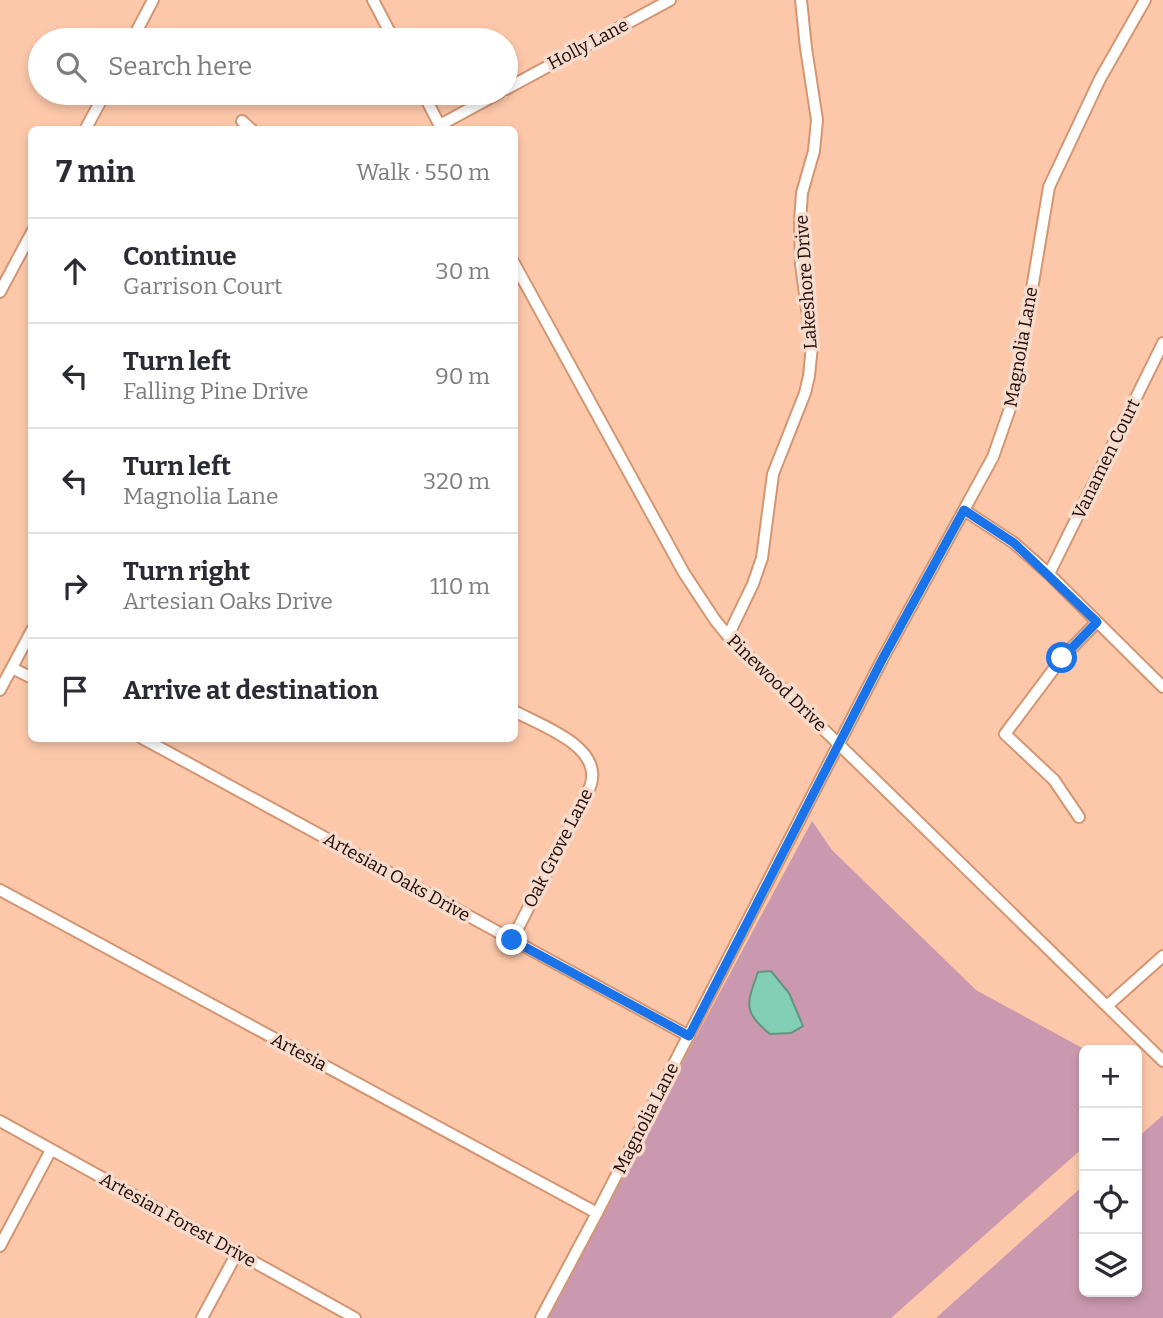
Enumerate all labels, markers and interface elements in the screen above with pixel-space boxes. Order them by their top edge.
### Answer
street label: Holly Lane [544,14,632,74]
search box [28,28,518,105]
icon: search [52,48,90,86]
text: Search here [108,51,252,82]
text: 7 min [56,154,135,190]
text: Walk · 550 m [356,158,490,186]
street label: Lakeshore Drive [790,214,822,350]
text: Continue [123,241,237,272]
icon: ahead [56,252,94,290]
text: 30 m [436,257,490,285]
text: Garrison Court [123,272,282,300]
street label: Magnolia Lane [1000,285,1042,409]
text: Turn left [123,346,231,377]
icon: left [56,357,94,395]
text: 90 m [435,362,490,390]
text: Falling Pine Drive [123,377,309,405]
street label: Vanamen Court [1067,395,1145,523]
text: Turn left [123,451,231,482]
icon: left [56,462,94,500]
text: 320 m [423,467,490,495]
text: Magnolia Lane [123,482,279,510]
text: Turn right [123,556,250,587]
icon: right [56,567,94,605]
text: 110 m [430,572,490,600]
text: Artesian Oaks Drive [123,587,333,615]
street label: Pinewood Drive [723,630,831,736]
route start [1046,642,1077,673]
icon: arrive [56,672,94,710]
text: Arrive at destination [123,675,378,706]
street label: Oak Grove Lane [518,785,598,911]
street label: Artesian Oaks Drive [320,828,474,926]
route end [496,924,527,955]
street label: Artesia [267,1028,331,1076]
map controls [1079,1045,1142,1297]
button: + [1079,1045,1142,1108]
street label: Magnolia Lane [609,1059,683,1177]
button: − [1079,1108,1142,1171]
street label: Artesian Forest Drive [96,1168,260,1272]
button: locate [1079,1171,1142,1234]
button: layers [1079,1234,1142,1297]

